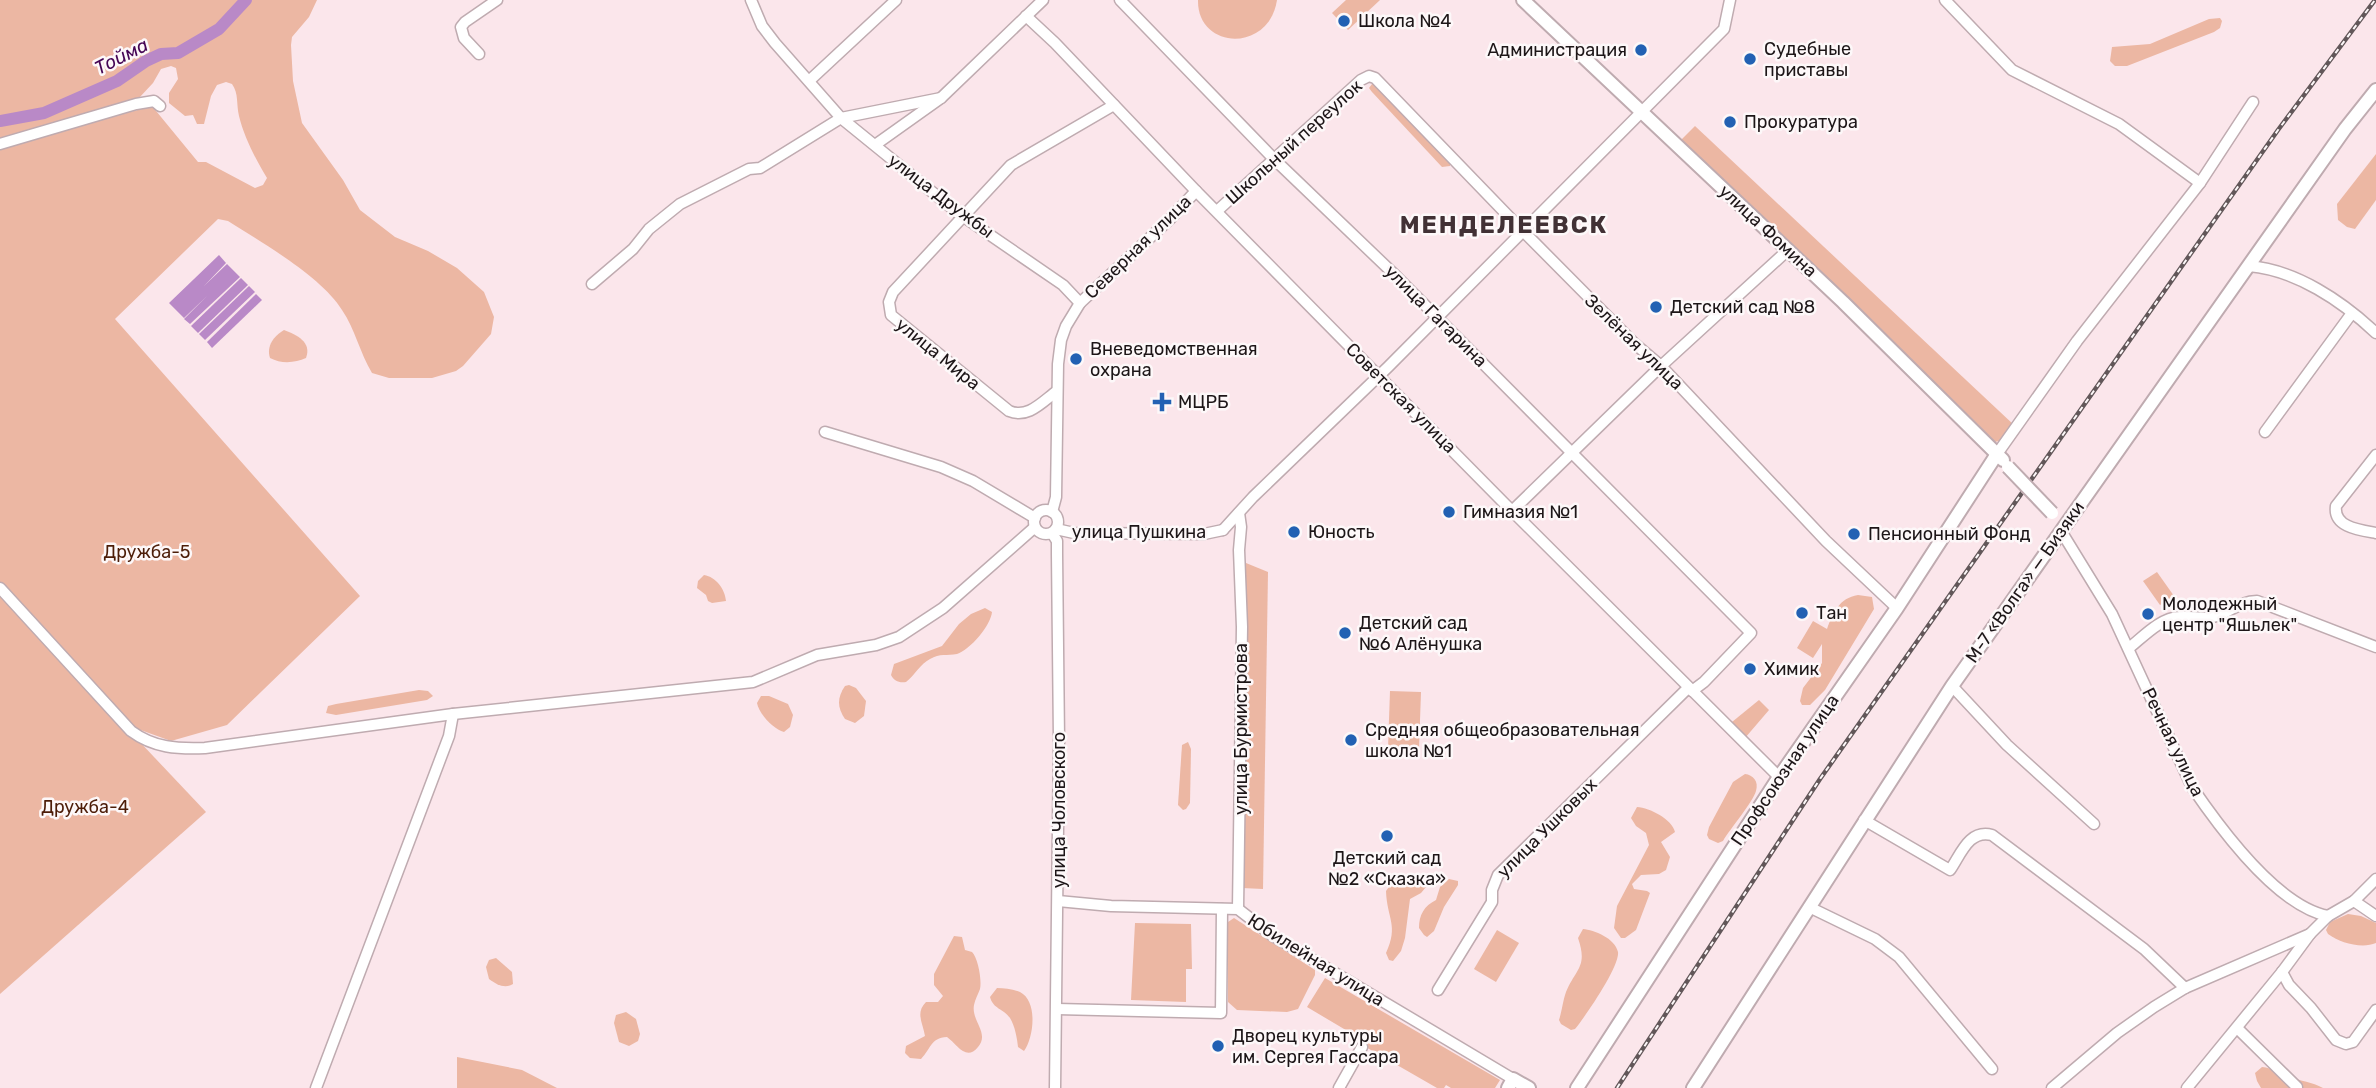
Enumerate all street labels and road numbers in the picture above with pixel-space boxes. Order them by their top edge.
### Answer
street label: Школьный переулок [1221,75,1367,209]
street label: улица Дружбы [884,149,998,243]
street label: улица Фомина [1714,180,1822,282]
street label: Северная улица [1080,191,1196,303]
street label: улица Гагарина [1380,260,1492,372]
street label: Зелёная улица [1580,289,1688,395]
street label: улица Мира [891,313,985,395]
street label: Советская улица [1341,338,1461,458]
street label: М-7 «Волга» — Бизяки [1961,497,2089,667]
street label: улица Пушкина [1072,521,1206,543]
street label: улица Бурмистрова [1230,643,1252,815]
street label: Речная улица [2137,684,2209,800]
street label: Профсоюзная улица [1726,690,1844,850]
street label: улица Чоловского [1048,732,1070,888]
street label: улица Ушковых [1492,773,1602,883]
street label: Юбилейная улица [1244,909,1388,1011]

